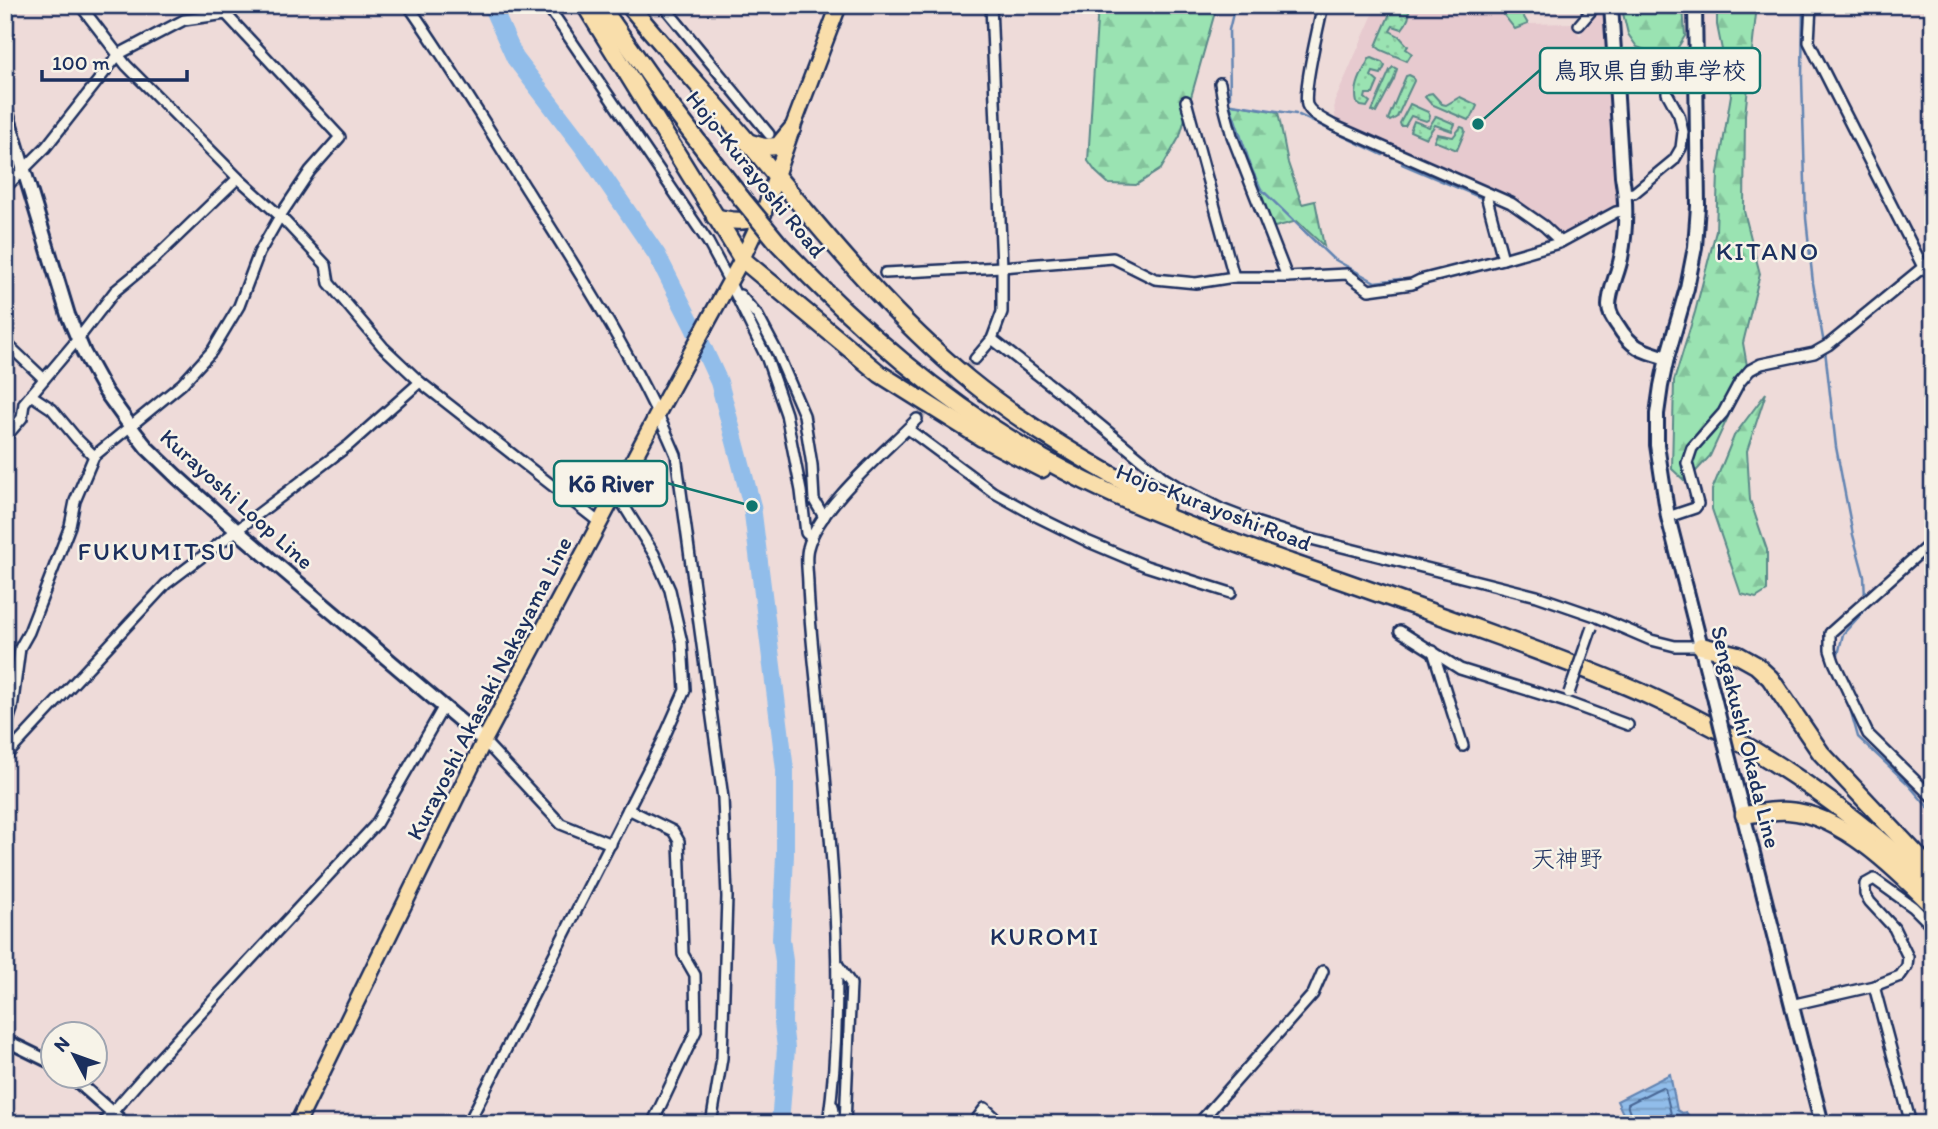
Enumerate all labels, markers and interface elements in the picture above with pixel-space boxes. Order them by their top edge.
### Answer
scale bar [42,38,187,82]
callout: 鳥取県自動車学校 [1540,48,1760,93]
text: 100 m [52,50,110,75]
text: 鳥取県自動車学校 [1554,56,1746,85]
street label: Hojo-Kurayoshi Road [680,85,832,264]
district label: KITANO [1716,235,1820,267]
street label: Kurayoshi Loop Line [155,423,319,575]
street label: Hojo-Kurayoshi Road [1112,457,1316,557]
callout: Kō River [554,461,667,506]
text: Kō River [568,469,655,498]
street label: Kurayoshi Akasaki Nakayama Line [400,532,578,844]
district label: FUKUMITSU [78,535,237,567]
street label: Sengakushi Okada Line [1705,623,1787,851]
district label: 天神野 [1531,844,1603,873]
district label: KUROMI [990,920,1100,952]
north arrow [38,1020,108,1090]
text: N [49,1032,74,1057]

